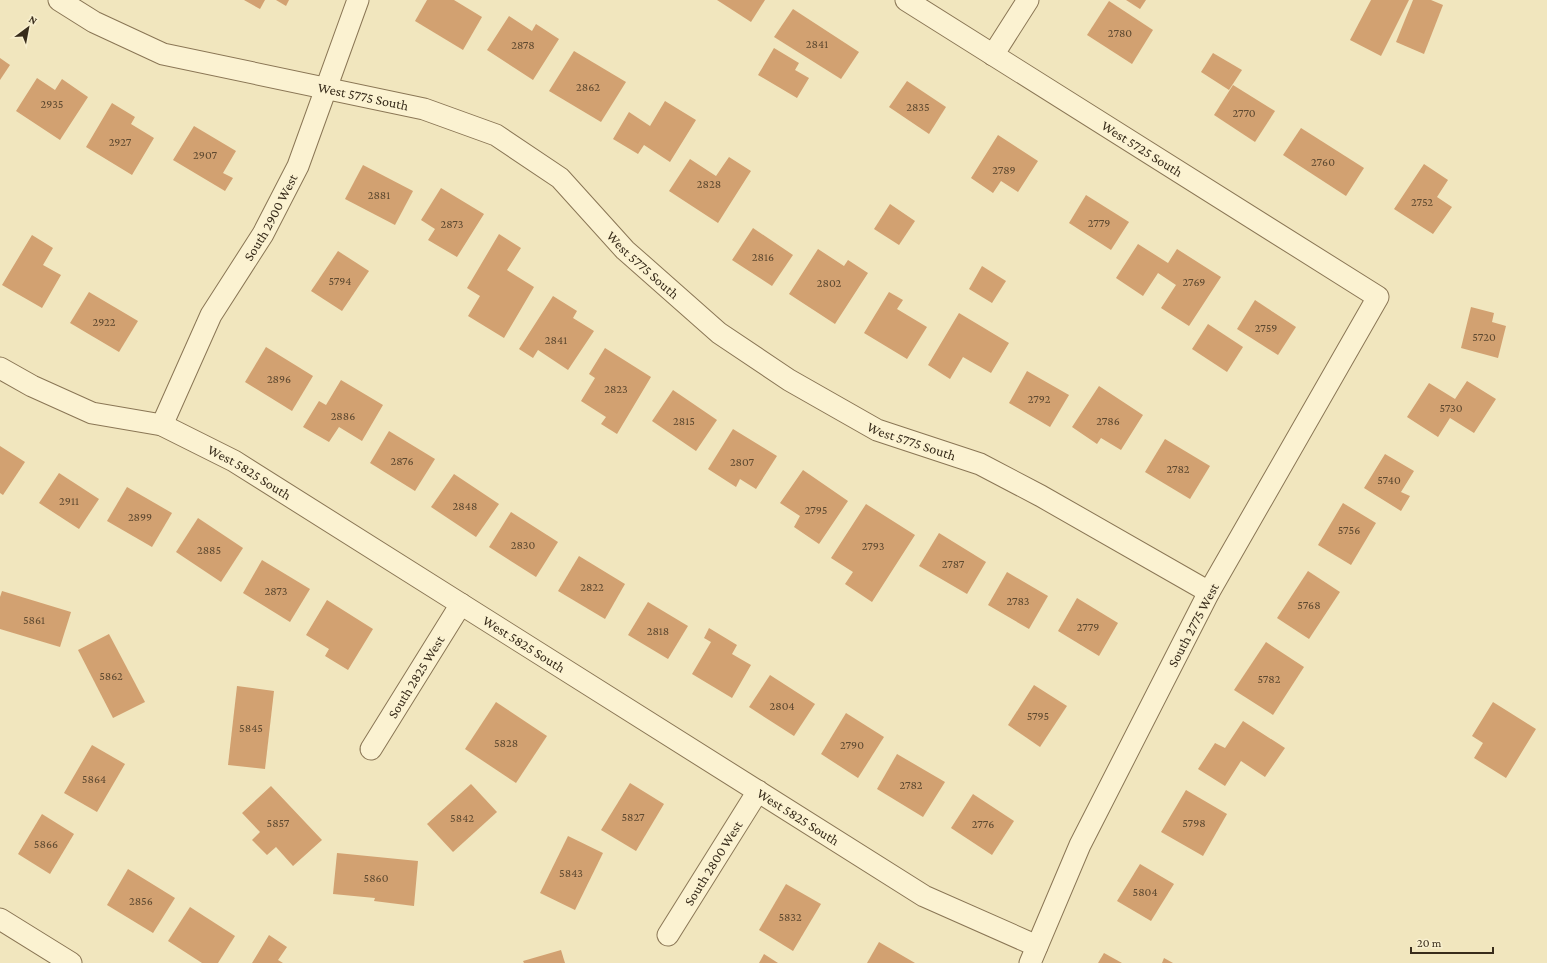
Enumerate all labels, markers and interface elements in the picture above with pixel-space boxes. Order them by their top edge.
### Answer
north arrow [8,8,48,48]
text: N [27,12,40,27]
house number: 2780 [1108,26,1132,40]
house number: 2841 [806,37,828,51]
house number: 2878 [511,38,535,52]
street label: West 5775 South [316,79,411,114]
house number: 2862 [576,80,600,94]
house number: 2935 [41,97,64,111]
house number: 2835 [906,100,930,114]
house number: 2770 [1232,106,1256,120]
street label: West 5725 South [1099,117,1186,180]
house number: 2927 [109,135,132,149]
house number: 2907 [193,148,217,162]
house number: 2760 [1311,155,1335,169]
house number: 2789 [992,163,1016,177]
street label: South 2900 West [240,171,301,264]
house number: 2828 [697,177,721,191]
house number: 2881 [368,188,390,202]
house number: 2752 [1411,195,1433,209]
house number: 2779 [1088,216,1110,230]
house number: 2873 [441,217,464,231]
street label: West 5775 South [604,228,683,302]
house number: 2816 [752,250,774,264]
house number: 5794 [329,274,351,288]
house number: 2769 [1183,275,1205,289]
house number: 2802 [817,276,842,290]
house number: 2922 [92,315,116,329]
house number: 2759 [1255,321,1277,335]
house number: 5720 [1472,330,1496,344]
house number: 2841 [545,333,567,347]
house number: 2896 [267,372,291,386]
house number: 2823 [604,382,628,396]
house number: 2792 [1028,392,1051,406]
house number: 5730 [1439,401,1463,415]
house number: 2886 [331,409,355,423]
house number: 2815 [673,414,695,428]
house number: 2786 [1096,414,1120,428]
street label: West 5775 South [864,418,958,464]
street label: West 5825 South [205,441,295,503]
house number: 2876 [390,454,414,468]
house number: 2807 [730,455,755,469]
house number: 2782 [1166,462,1190,476]
house number: 5740 [1377,473,1401,487]
house number: 2911 [59,494,79,508]
house number: 2848 [453,499,477,513]
house number: 2795 [805,503,827,517]
house number: 2899 [128,510,152,524]
house number: 5756 [1338,523,1360,537]
house number: 2830 [511,538,535,552]
house number: 2793 [862,539,885,553]
house number: 2885 [197,543,221,557]
house number: 2787 [942,557,965,571]
house number: 2822 [580,580,604,594]
street label: South 2775 West [1164,580,1222,670]
house number: 2873 [265,584,288,598]
house number: 2783 [1007,594,1030,608]
house number: 5768 [1297,598,1321,612]
street label: West 5825 South [480,612,569,676]
house number: 5861 [23,613,45,627]
house number: 2779 [1077,620,1099,634]
house number: 2818 [647,624,669,638]
street label: South 2825 West [384,632,448,721]
house number: 5862 [99,669,123,683]
house number: 5782 [1258,672,1281,686]
house number: 2804 [769,699,795,713]
house number: 5795 [1027,709,1049,723]
house number: 5845 [239,721,263,735]
house number: 5828 [494,736,518,750]
house number: 2790 [840,738,864,752]
house number: 5864 [82,772,106,786]
house number: 2782 [899,778,923,792]
street label: West 5825 South [754,785,843,849]
house number: 5827 [621,810,645,824]
house number: 5842 [450,811,474,825]
house number: 5857 [267,816,290,830]
house number: 5798 [1182,816,1206,830]
street label: South 2800 West [681,817,746,908]
house number: 2776 [972,817,994,831]
house number: 5866 [34,837,58,851]
house number: 5843 [559,866,583,880]
house number: 5860 [364,871,389,885]
house number: 5804 [1132,885,1158,899]
house number: 2856 [129,894,153,908]
house number: 5832 [778,910,802,924]
scale bar [1411,929,1493,955]
text: 20 m [1417,936,1442,950]

